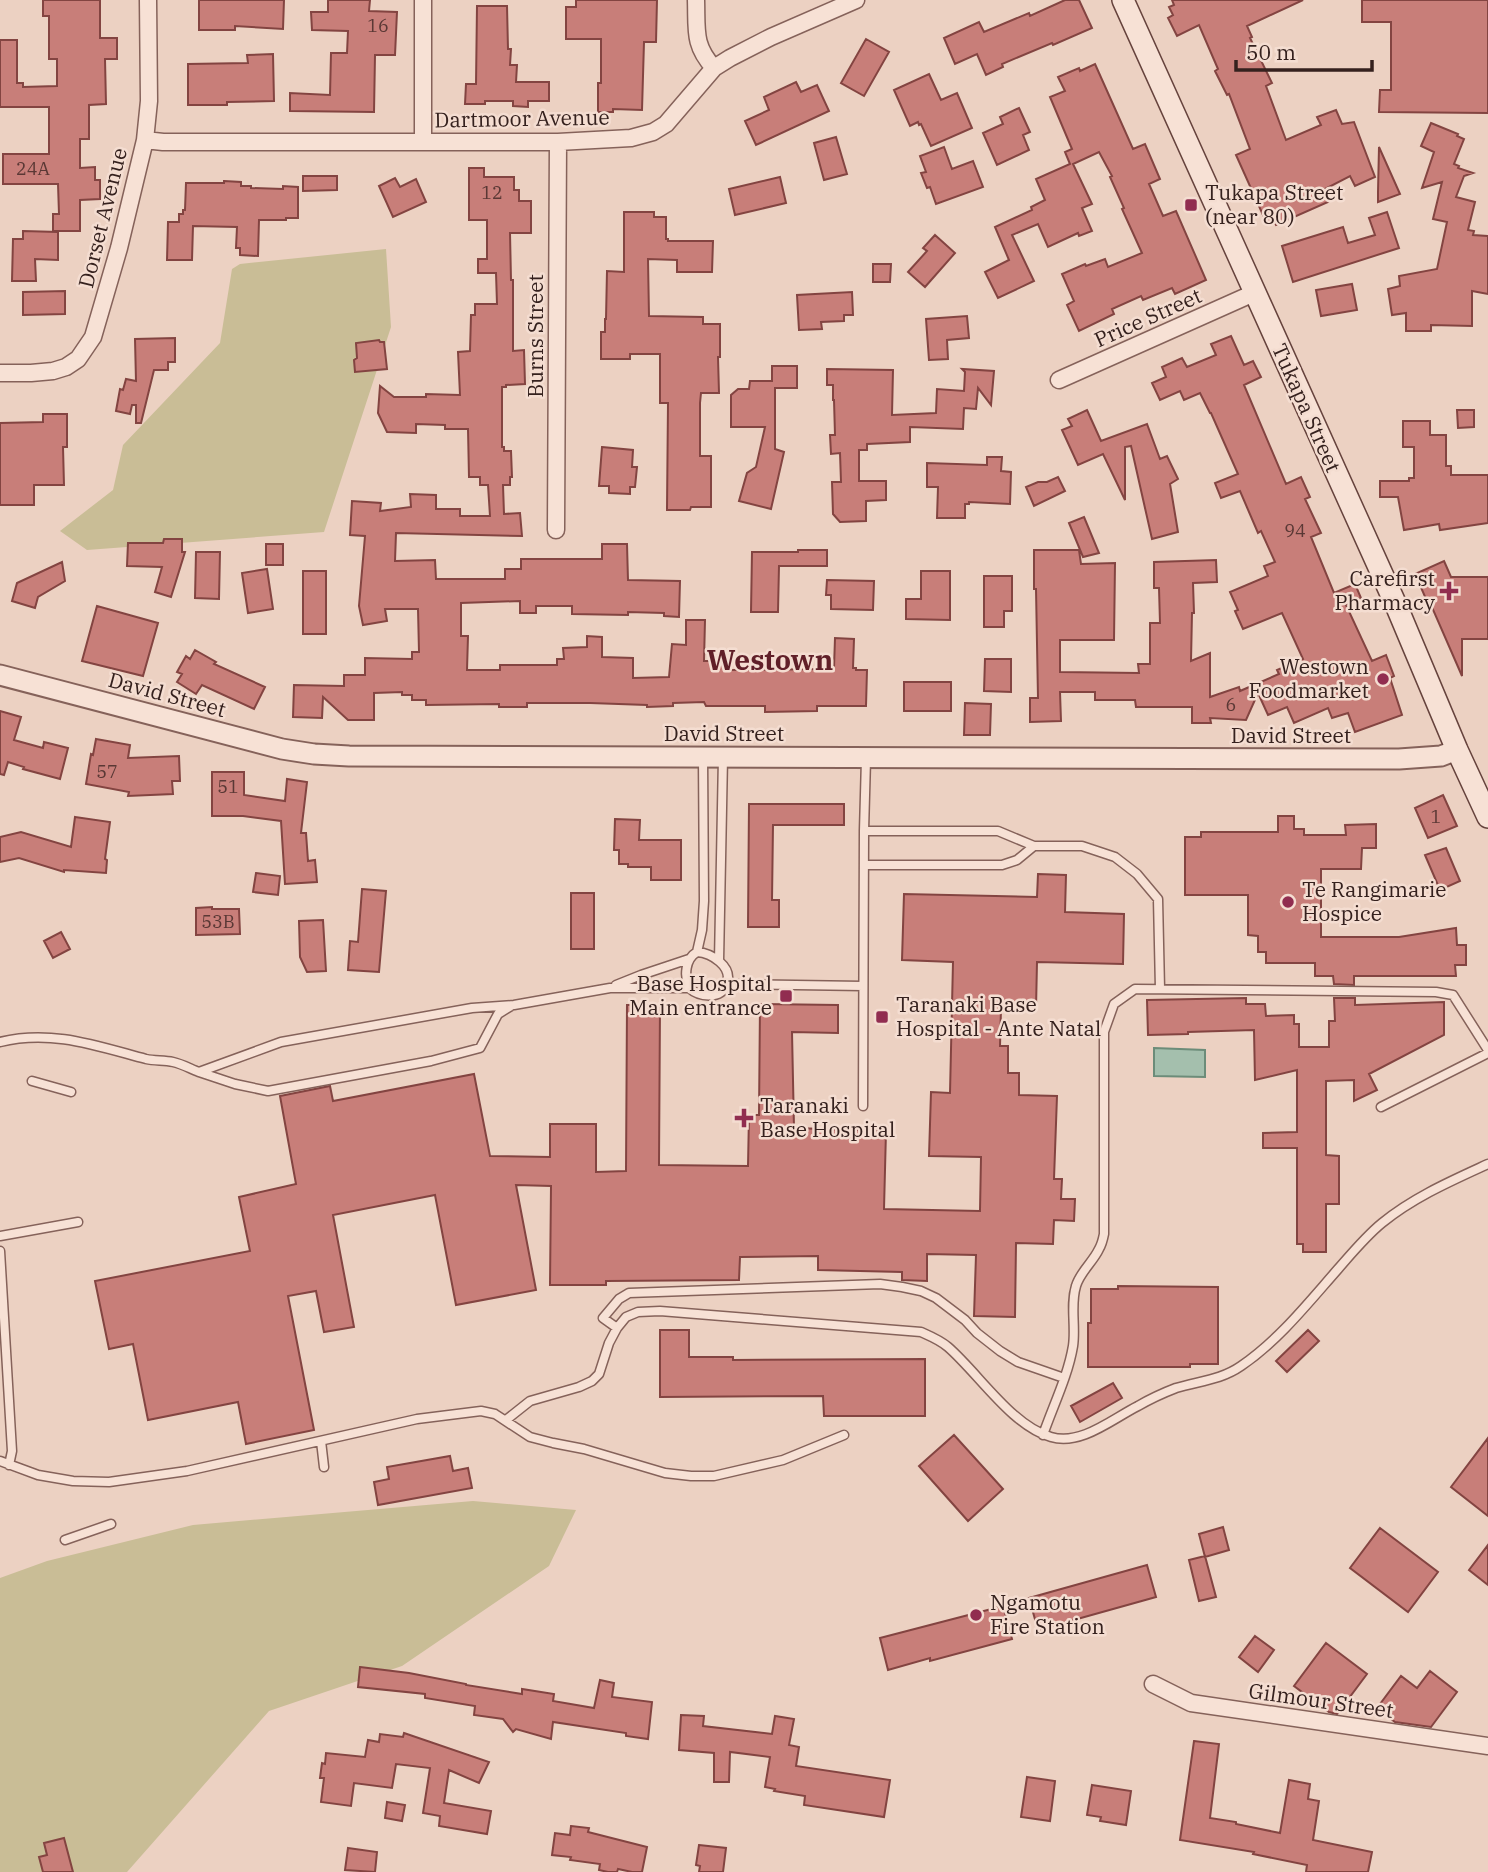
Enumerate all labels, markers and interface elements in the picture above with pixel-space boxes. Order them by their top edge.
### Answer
house number: 16 [367,14,389,37]
scale bar [1236,28,1372,72]
text: 50 m [1246,38,1296,66]
street label: Dartmoor Avenue [434,102,610,134]
street label: Dorset Avenue [71,145,133,291]
house number: 24A [16,157,51,180]
place label: Tukapa Street (near 80) [1205,178,1343,230]
house number: 12 [481,181,503,204]
marker: Tukapa Street (near 80) [1183,197,1199,213]
street label: Burns Street [521,274,549,398]
street label: Price Street [1090,281,1206,353]
street label: Tukapa Street [1266,339,1348,477]
house number: 94 [1284,519,1306,542]
place label: Carefirst Pharmacy [1334,564,1436,616]
marker: Carefirst Pharmacy [1441,583,1457,599]
district label: Westown [707,641,833,678]
place label: Westown Foodmarket [1248,652,1369,704]
street label: David Street [105,665,229,723]
marker: Westown Foodmarket [1375,671,1391,687]
house number: 6 [1226,693,1236,716]
street label: David Street [664,719,784,747]
street label: David Street [1231,721,1351,749]
house number: 57 [96,760,118,783]
house number: 51 [217,775,239,798]
house number: 1 [1431,805,1441,828]
place label: Te Rangimarie Hospice [1302,875,1447,927]
marker: Te Rangimarie Hospice [1280,894,1296,910]
house number: 53B [201,910,235,933]
place label: Base Hospital Main entrance [629,969,772,1021]
marker: Base Hospital Main entrance [778,988,794,1004]
place label: Taranaki Base Hospital - Ante Natal [896,990,1101,1042]
marker: Taranaki Base Hospital - Ante Natal [874,1009,890,1025]
place label: Taranaki Base Hospital [760,1091,895,1143]
marker: Taranaki Base Hospital [734,1108,754,1128]
place label: Ngamotu Fire Station [990,1588,1105,1640]
marker: Ngamotu Fire Station [968,1607,984,1623]
street label: Gilmour Street [1247,1676,1395,1724]

